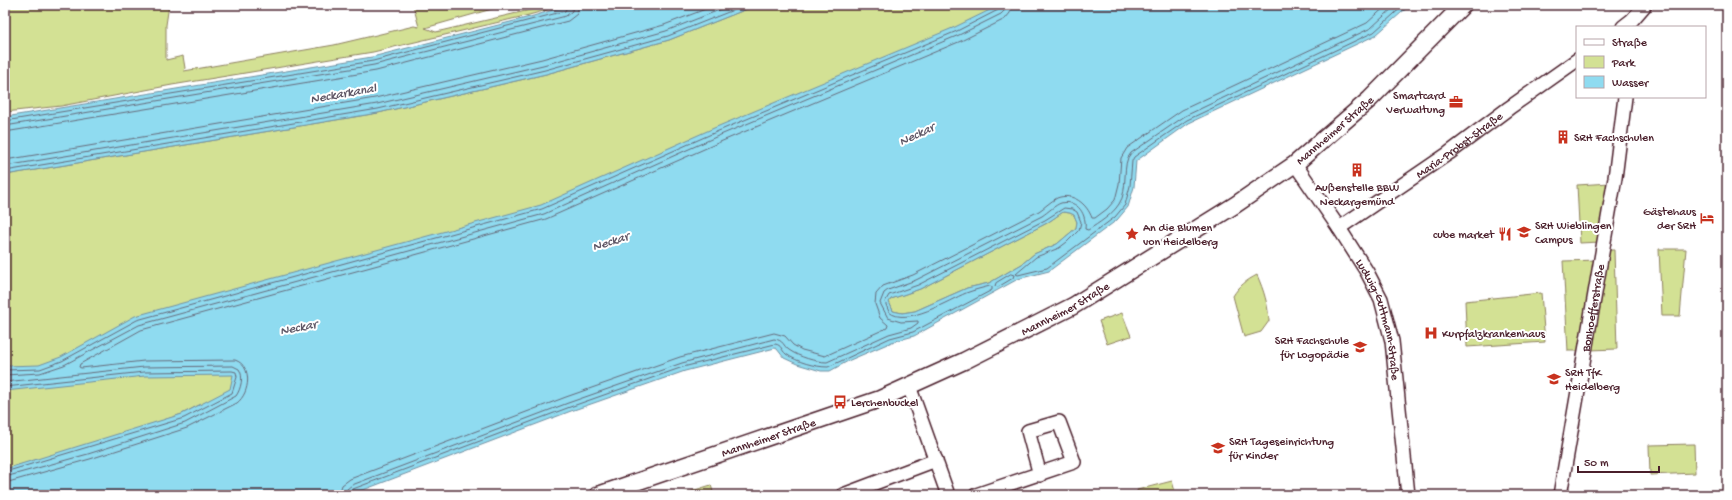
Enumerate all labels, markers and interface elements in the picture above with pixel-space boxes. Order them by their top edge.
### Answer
legend [1576,26,1706,98]
text: Straße [1612,37,1648,51]
text: Park [1611,57,1637,71]
text: Wasser [1612,77,1650,91]
water label: Neckarkanal [309,81,379,108]
place label: Smartcard Verwaltung [1385,90,1446,118]
street label: Mannheimer Straße [1294,93,1378,169]
office icon: Smartcard Verwaltung [1448,94,1464,110]
street label: Maria-Probst-Straße [1414,110,1507,182]
water label: Neckar [897,120,939,150]
building icon: SRH Fachschulen [1555,129,1571,145]
place label: SRH Fachschulen [1574,132,1654,146]
building icon: Außenstelle BBW Neckargemünd [1349,162,1365,178]
place label: Außenstelle BBW Neckargemünd [1315,182,1399,210]
place label: Gästehaus der SRH [1643,206,1697,234]
hotel icon: Gästehaus der SRH [1699,210,1715,226]
place label: SRH Wieblingen Campus [1535,220,1612,248]
place label: An die Blumen von Heidelberg [1143,222,1218,250]
school or university icon: SRH Wieblingen Campus [1516,224,1532,240]
place icon: An die Blumen von Heidelberg [1124,226,1140,242]
restaurant icon: cube market [1497,226,1513,242]
water label: Neckar [591,229,633,255]
place label: cube market [1433,229,1495,243]
street label: Ludwig-Guttmann-Straße [1351,257,1401,382]
street label: Bonhoefferstraße [1580,263,1609,354]
street label: Mannheimer Straße [1020,280,1113,340]
water label: Neckar [279,317,321,339]
hospital icon: Kurpfalzkrankenhaus [1423,325,1439,341]
place label: Kurpfalzkrankenhaus [1442,328,1546,342]
place label: SRH Fachschule für Logopädie [1275,335,1350,363]
school or university icon: SRH Fachschule für Logopädie [1352,339,1368,355]
place label: SRH TfK Heidelberg [1565,367,1620,395]
school or university icon: SRH TfK Heidelberg [1546,371,1562,387]
bus stop icon: Lerchenbuckel [832,394,848,410]
place label: Lerchenbuckel [851,397,919,411]
street label: Mannheimer Straße [720,416,819,461]
place label: SRH Tageseinrichtung für Kinder [1228,436,1334,464]
school or university icon: SRH Tageseinrichtung für Kinder [1210,440,1226,456]
scale bar [1578,448,1659,474]
text: 50 m [1584,457,1609,471]

